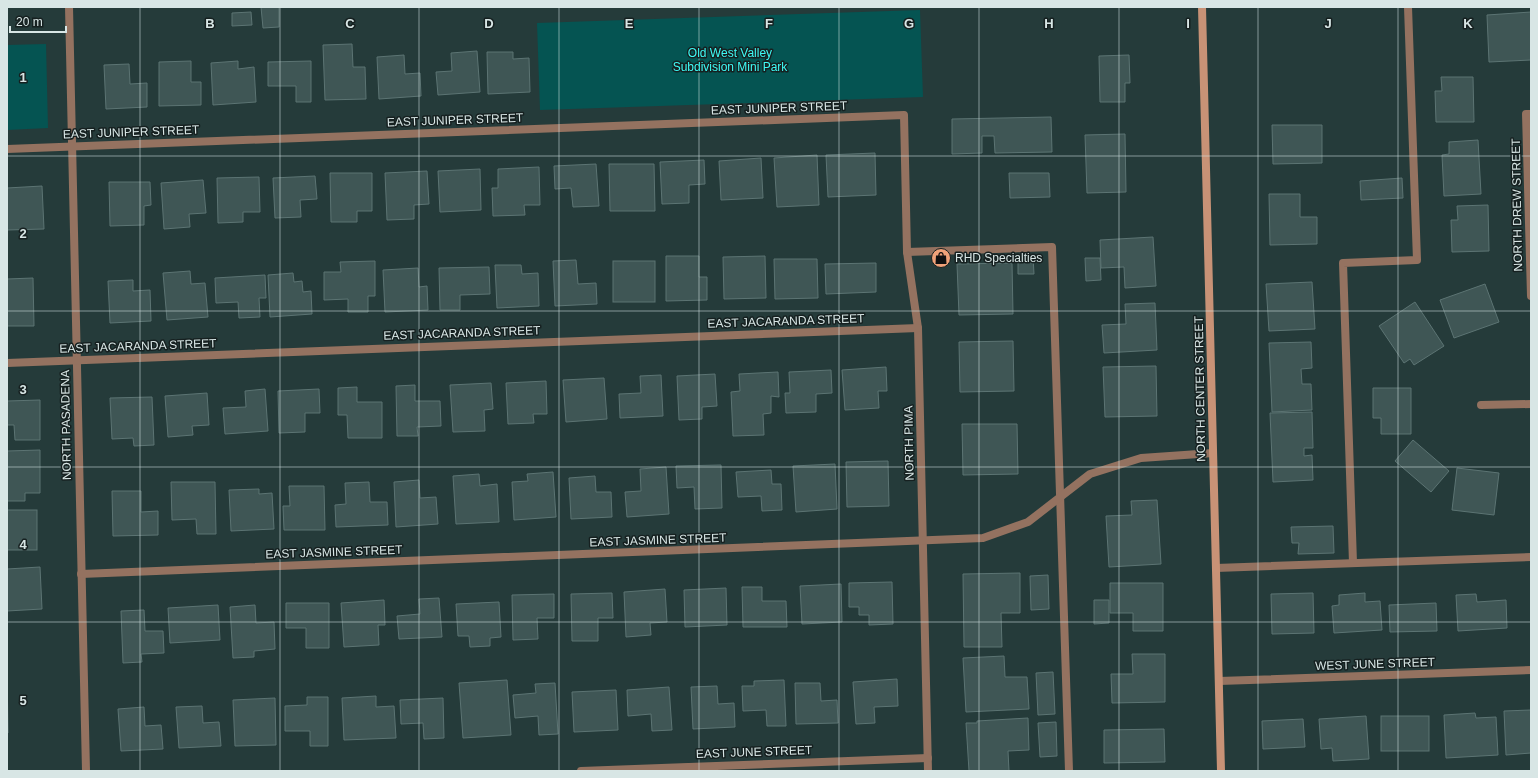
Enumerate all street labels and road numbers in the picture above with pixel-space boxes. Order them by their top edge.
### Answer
street label: EAST JUNIPER STREET [711,99,848,117]
street label: EAST JUNIPER STREET [387,111,524,129]
street label: EAST JUNIPER STREET [63,123,200,141]
street label: NORTH DREW STREET [1509,138,1525,272]
street label: EAST JACARANDA STREET [707,311,865,331]
street label: NORTH CENTER STREET [1192,315,1208,462]
street label: EAST JACARANDA STREET [383,323,541,343]
street label: EAST JACARANDA STREET [59,336,217,356]
street label: NORTH PASADENA [58,370,74,480]
street label: NORTH PIMA [901,405,917,481]
street label: EAST JASMINE STREET [589,531,727,549]
street label: EAST JASMINE STREET [265,543,403,561]
street label: WEST JUNE STREET [1315,655,1436,673]
street label: EAST JUNE STREET [696,743,813,761]

